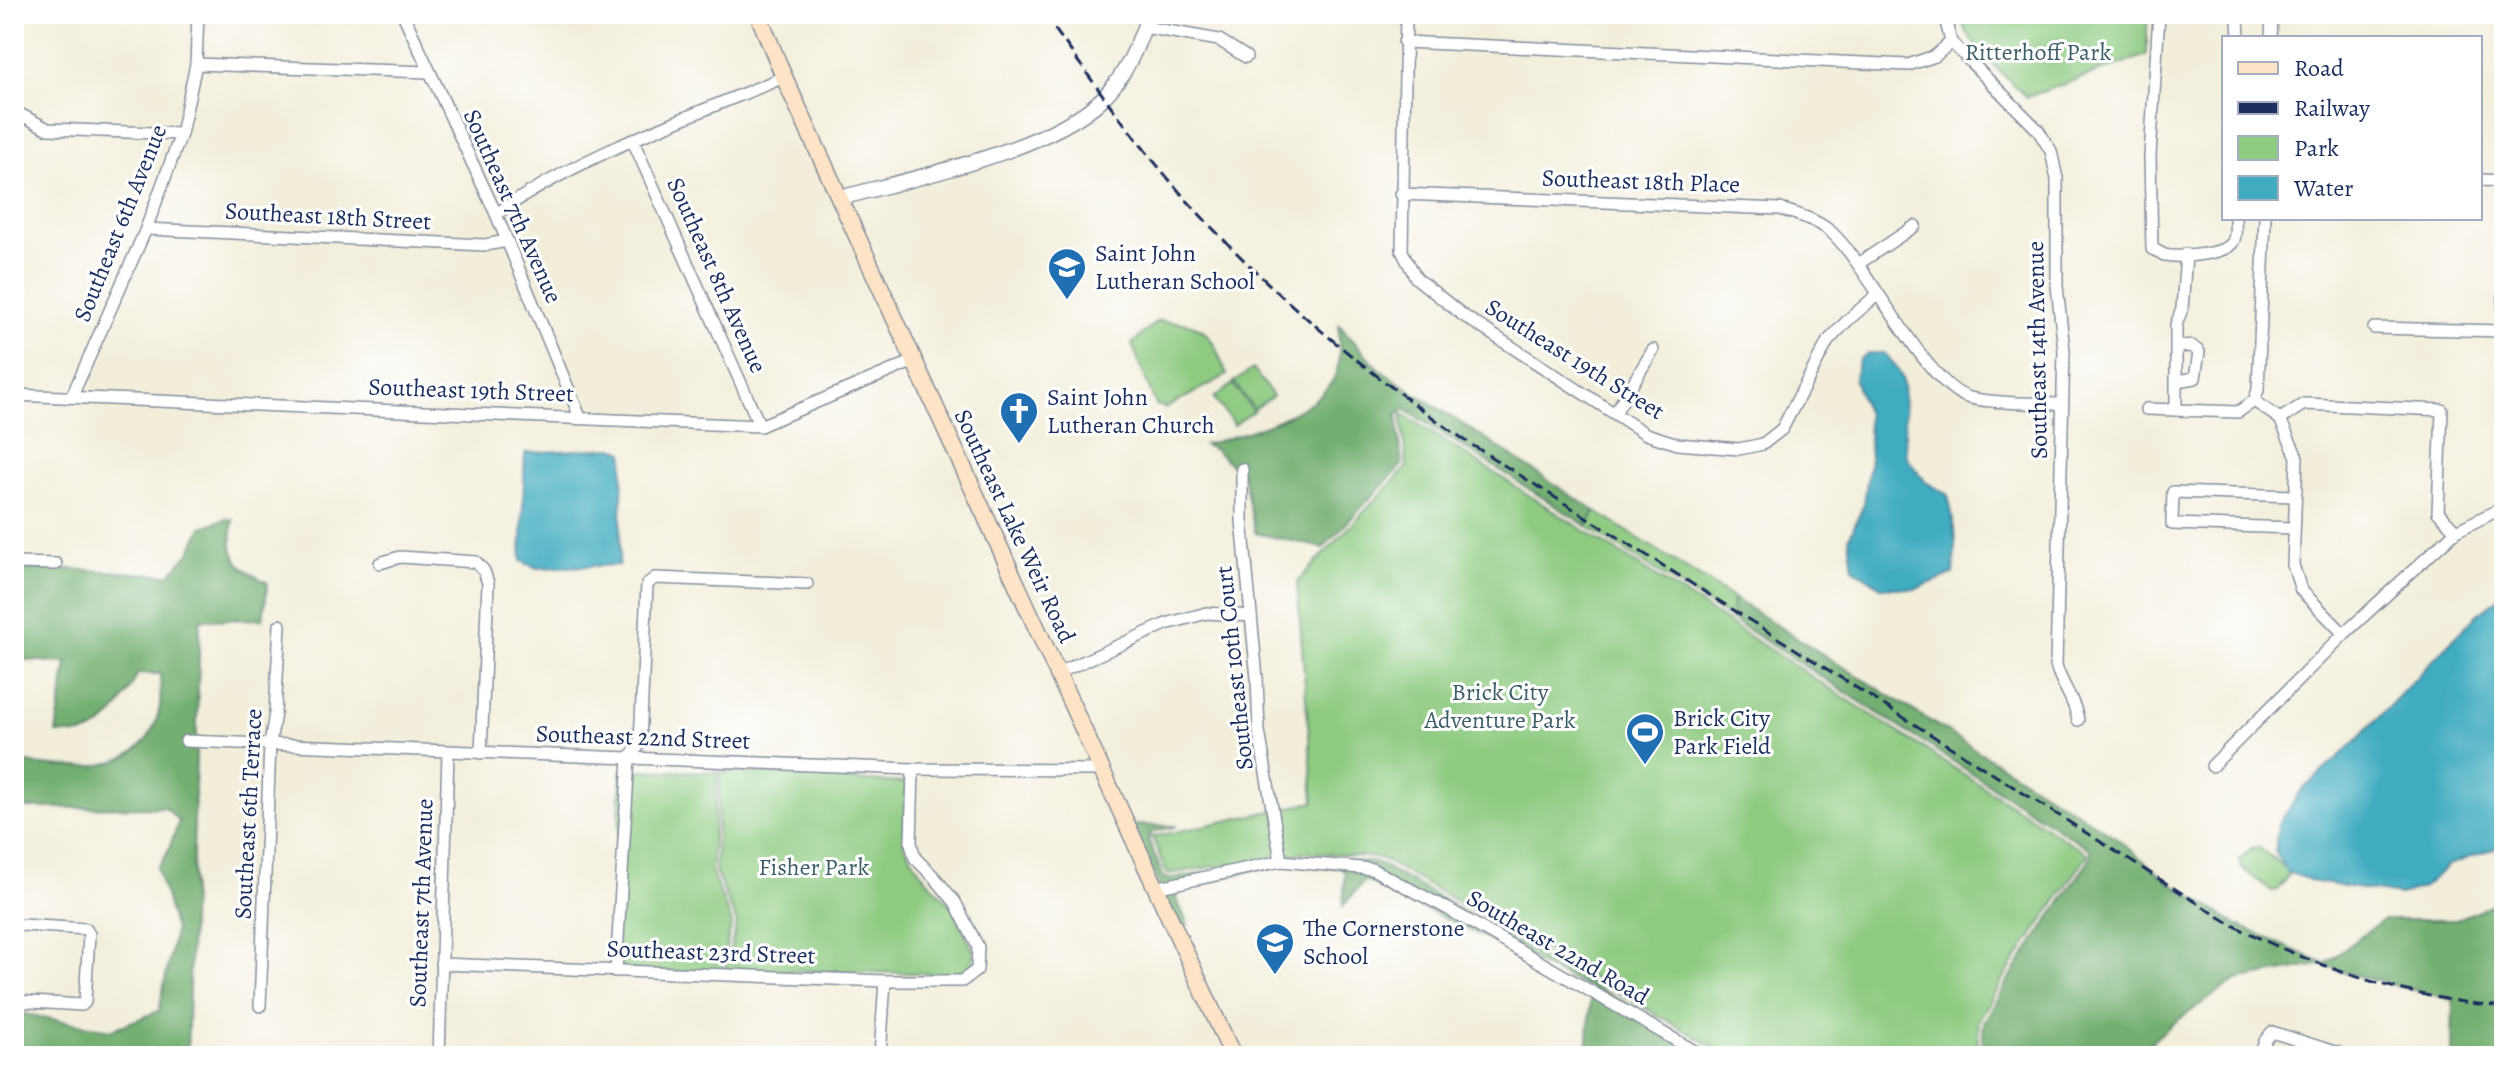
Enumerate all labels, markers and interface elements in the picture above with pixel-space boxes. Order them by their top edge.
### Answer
park label: Ritterhoff Park [1965,36,2111,68]
legend [2222,36,2482,220]
text: Road [2294,52,2344,84]
text: Railway [2294,92,2370,124]
street label: Southeast 7th Avenue [456,104,570,308]
street label: Southeast 6th Avenue [66,120,174,326]
text: Park [2294,132,2339,164]
street label: Southeast 18th Place [1541,162,1741,200]
street label: Southeast 8th Avenue [660,172,774,378]
text: Water [2293,172,2354,204]
street label: Southeast 18th Street [224,195,432,237]
place label: Saint John Lutheran School [1095,237,1255,297]
street label: Southeast 14th Avenue [2019,241,2055,459]
school or university icon: Saint John Lutheran School [1046,246,1088,301]
street label: Southeast 19th Street [1479,291,1671,427]
street label: Southeast 19th Street [368,370,574,410]
place label: Saint John Lutheran Church [1047,381,1215,441]
church icon: Saint John Lutheran Church [998,390,1040,445]
street label: Southeast Lake Weir Road [947,404,1083,648]
street label: Southeast 10th Court [1207,564,1261,772]
park label: Brick City Adventure Park [1423,676,1576,736]
place label: Brick City Park Field [1673,702,1771,762]
street label: Southeast 6th Terrace [226,708,270,920]
sports icon: Brick City Park Field [1624,711,1666,766]
street label: Southeast 22nd Street [535,717,751,757]
street label: Southeast 7th Avenue [401,798,441,1008]
park label: Fisher Park [759,851,869,883]
street label: Southeast 22nd Road [1461,882,1655,1012]
place label: The Cornerstone School [1303,912,1464,972]
school or university icon: The Cornerstone School [1254,921,1296,976]
street label: Southeast 23rd Street [606,932,816,972]

